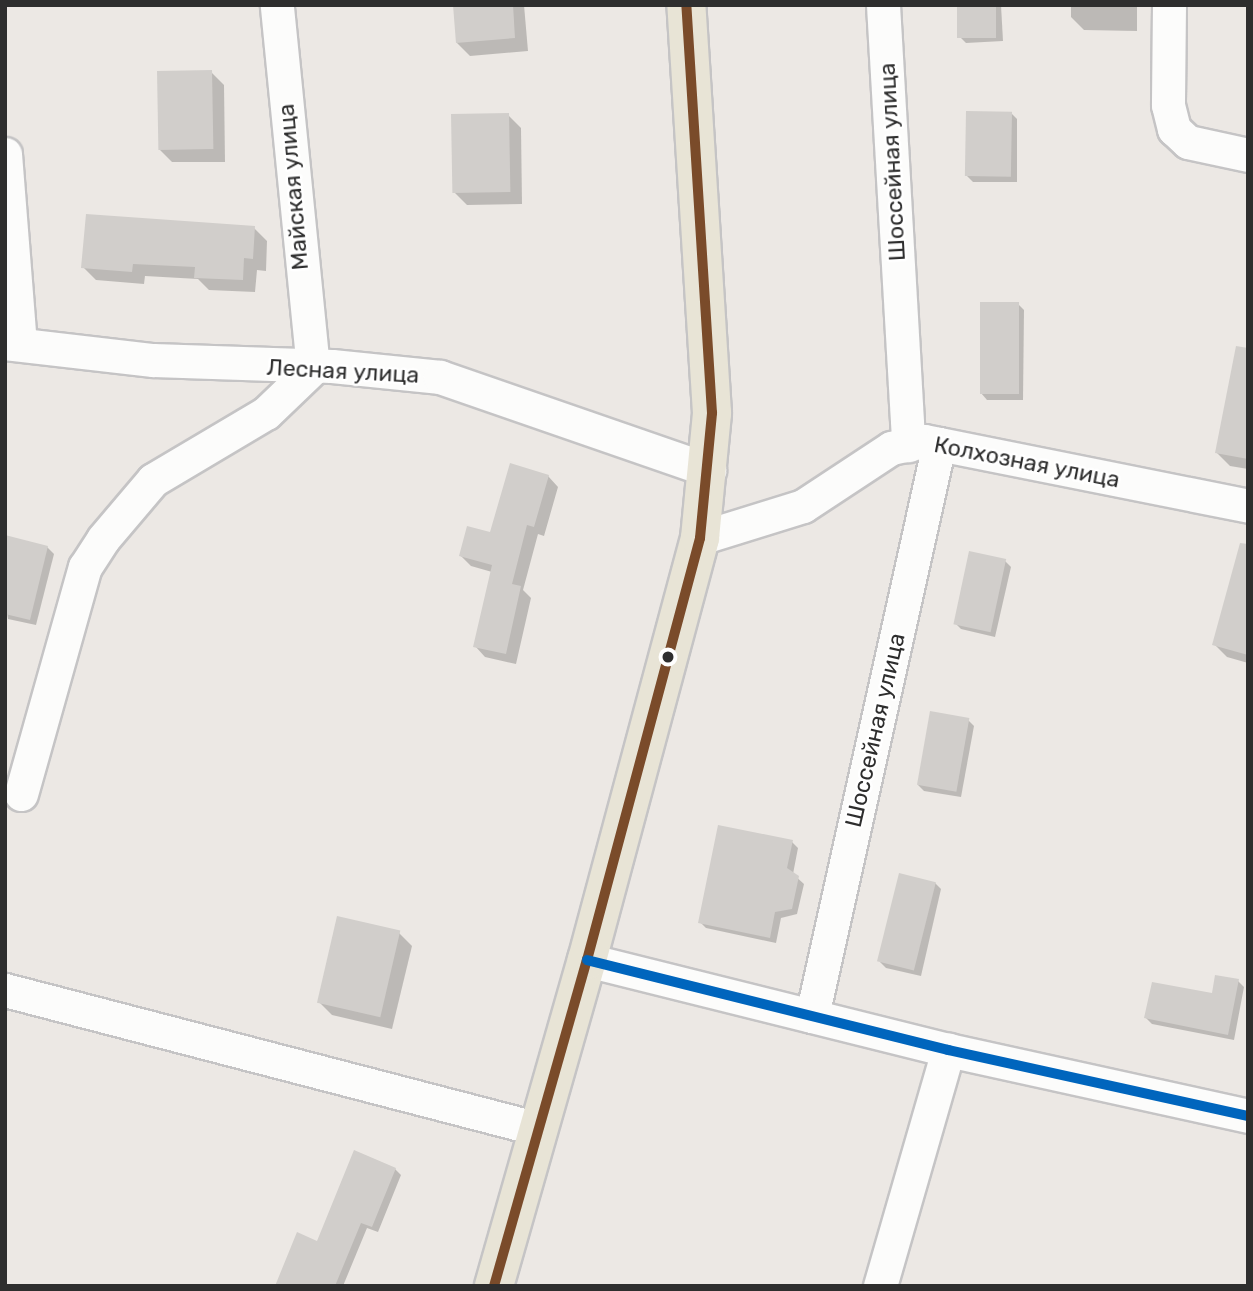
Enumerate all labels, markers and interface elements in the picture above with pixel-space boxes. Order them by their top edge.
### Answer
street label: Шоссейная улица [873,62,911,262]
street label: Майская улица [272,103,314,271]
street label: Лесная улица [266,353,420,389]
street label: Колхозная улица [932,430,1122,494]
street label: Шоссейная улица [839,630,911,830]
unlabelled marker [661,650,675,664]

